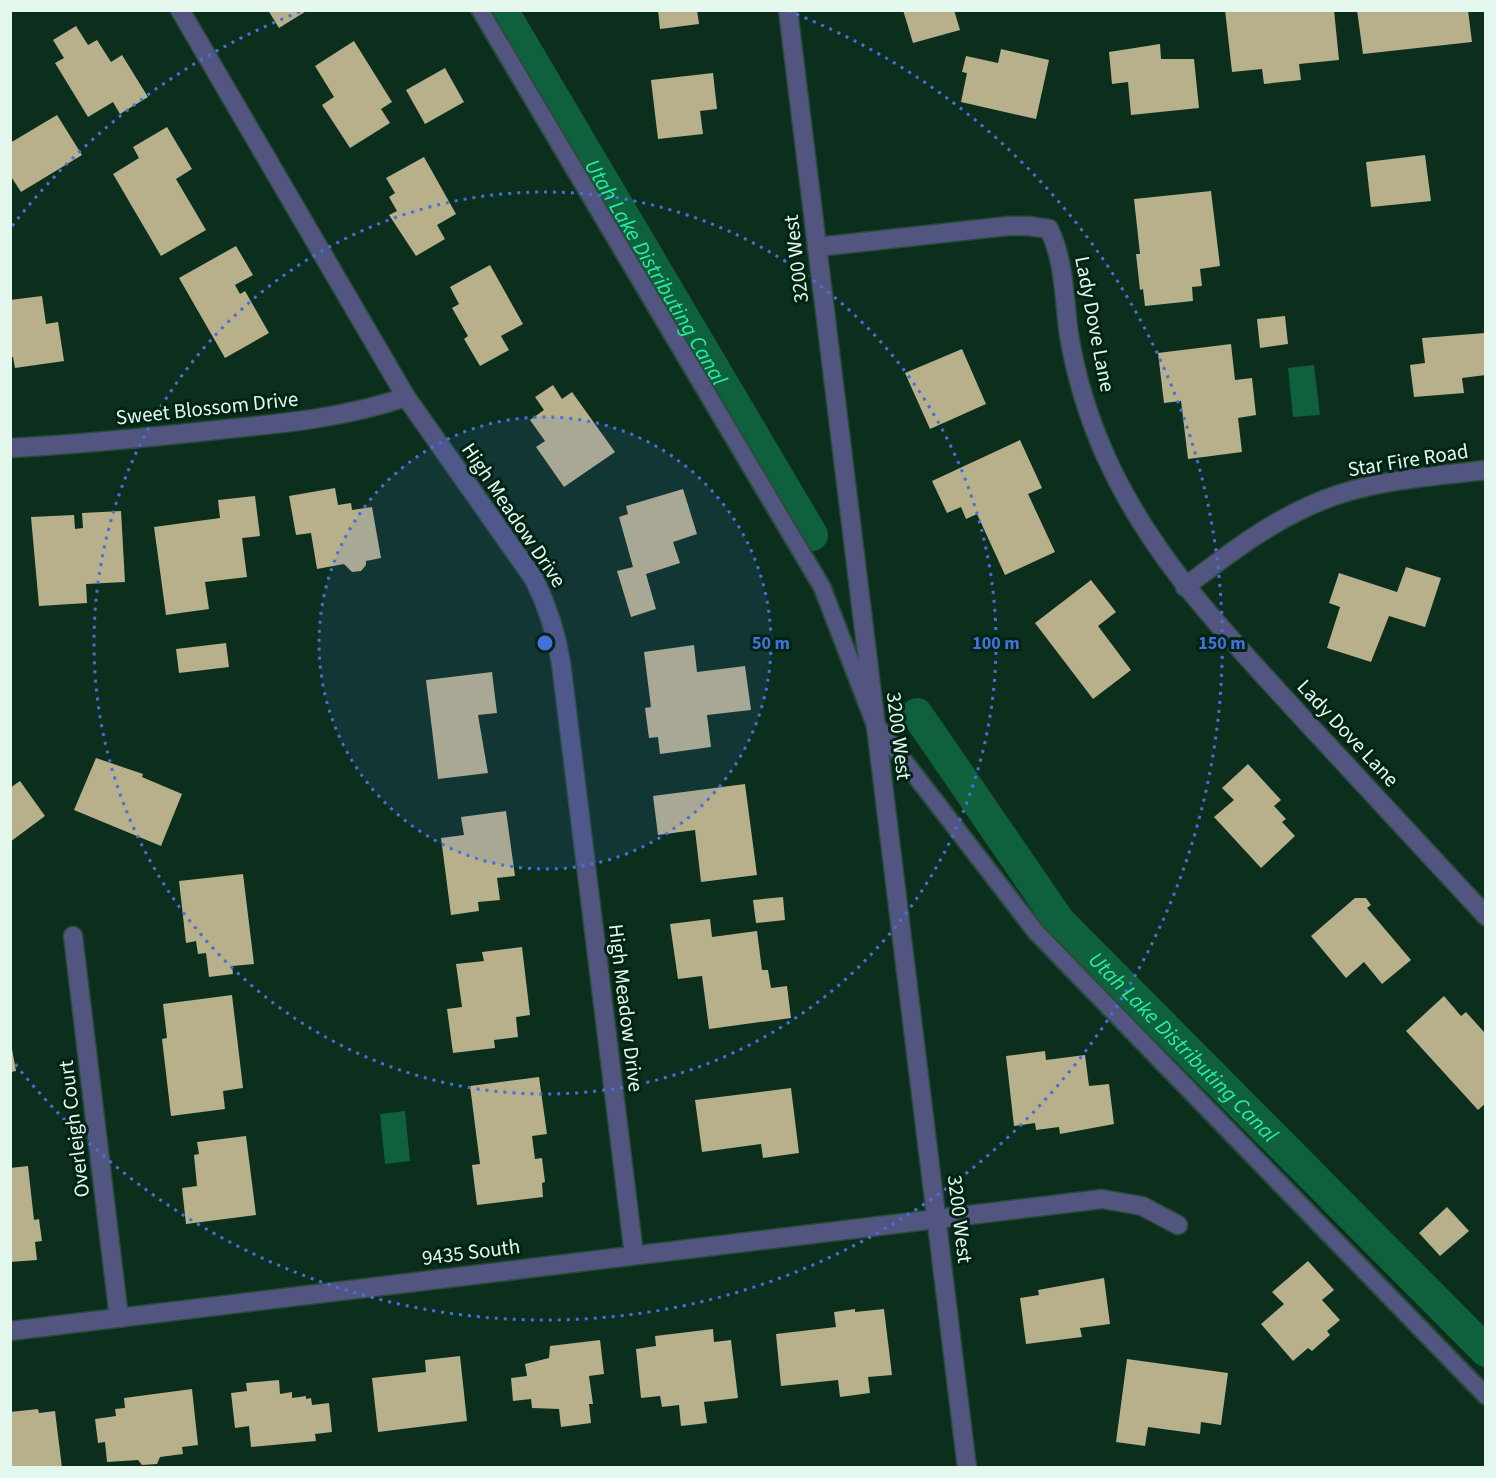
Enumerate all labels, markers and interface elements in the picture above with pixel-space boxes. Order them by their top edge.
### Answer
water label: Utah Lake Distributing Canal [576,153,735,392]
street label: 3200 West [776,213,816,305]
street label: Lady Dove Lane [1067,254,1123,394]
street label: Sweet Blossom Drive [114,384,300,432]
street label: Star Fire Road [1346,436,1470,484]
street label: High Meadow Drive [454,437,574,593]
text: 50 m [752,631,790,656]
text: 100 m [972,631,1020,656]
text: 150 m [1198,631,1246,656]
centre of rings [535,633,555,653]
street label: Lady Dove Lane [1290,672,1406,794]
street label: 3200 West [879,690,919,782]
street label: High Meadow Drive [601,922,651,1094]
water label: Utah Lake Distributing Canal [1081,944,1286,1150]
street label: Overleigh Court [51,1059,97,1199]
street label: 3200 West [940,1173,980,1265]
street label: 9435 South [420,1231,522,1273]

